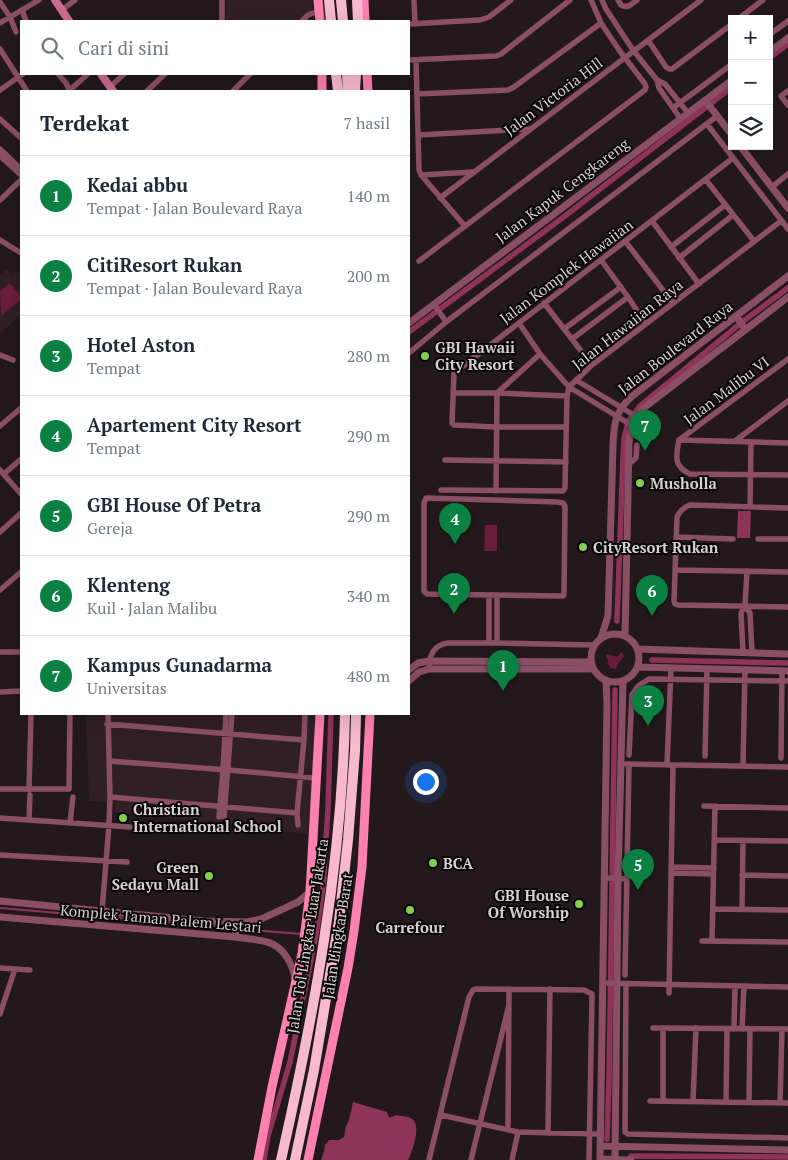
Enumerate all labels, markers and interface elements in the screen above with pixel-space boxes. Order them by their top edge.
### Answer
map controls [728,15,773,150]
button: + [728,15,773,60]
search box [20,20,410,75]
icon: search [38,34,66,62]
text: Cari di sini [78,35,169,60]
street label: Jalan Victoria Hill [500,52,606,140]
button: − [728,60,773,105]
button: layers [728,105,773,150]
text: Terdekat [40,109,129,137]
text: 7 hasil [344,112,390,134]
street label: Jalan Kapuk Cengkareng [491,133,634,247]
text: Kedai abbu [87,172,188,197]
text: 1 [51,185,61,207]
text: 140 m [347,185,390,207]
text: Tempat · Jalan Boulevard Raya [87,197,302,219]
street label: Jalan Komplek Hawaiian [495,214,637,328]
text: CitiResort Rukan [87,252,242,277]
text: 2 [51,265,61,287]
text: 200 m [347,265,390,287]
street label: Jalan Hawaiian Raya [567,274,687,374]
text: Tempat · Jalan Boulevard Raya [87,277,302,299]
street label: Jalan Boulevard Raya [614,296,737,398]
text: Hotel Aston [87,332,195,357]
place label: GBI Hawaii City Resort [435,337,515,374]
text: 3 [51,345,61,367]
text: 280 m [347,345,390,367]
marker: GBI Hawaii City Resort [419,350,431,362]
street label: Jalan Malibu VI [679,351,773,429]
text: Tempat [87,357,141,379]
pin: 7 [629,410,661,451]
text: Apartement City Resort [87,412,302,437]
text: 4 [51,425,61,447]
text: 290 m [347,425,390,447]
text: Tempat [87,437,141,459]
place label: Musholla [650,473,718,493]
marker: Musholla [634,477,646,489]
text: GBI House Of Petra [87,492,261,517]
pin: 4 [439,503,471,544]
text: 5 [51,505,61,527]
text: 290 m [347,505,390,527]
text: Gereja [87,517,133,539]
place label: CityResort Rukan [593,537,719,557]
marker: CityResort Rukan [577,541,589,553]
text: Klenteng [87,572,170,597]
pin: 2 [438,573,470,614]
pin: 6 [636,575,668,616]
text: 6 [51,585,61,607]
text: 340 m [347,585,390,607]
text: Kuil · Jalan Malibu [87,597,217,619]
pin: 1 [487,650,519,691]
text: Kampus Gunadarma [87,652,272,677]
text: 7 [51,665,61,687]
text: 480 m [347,665,390,687]
text: Universitas [87,677,167,699]
pin: 3 [632,685,664,726]
your location [413,769,439,795]
place label: Christian International School [133,799,282,836]
marker: Christian International School [117,812,129,824]
street label: Jalan Tol Lingkar Luar Jakarta [282,837,332,1035]
pin: 5 [622,849,654,890]
place label: BCA [443,853,473,873]
place label: Green Sedayu Mall [112,857,199,894]
marker: BCA [427,857,439,869]
marker: Green Sedayu Mall [203,870,215,882]
street label: Jalan Lingkar Barat [317,871,357,1000]
place label: GBI House Of Worship [488,885,569,922]
marker: GBI House Of Worship [573,898,585,910]
street label: Komplek Taman Palem Lestari [59,899,263,937]
marker: Carrefour [404,904,416,916]
place label: Carrefour [375,917,445,937]

